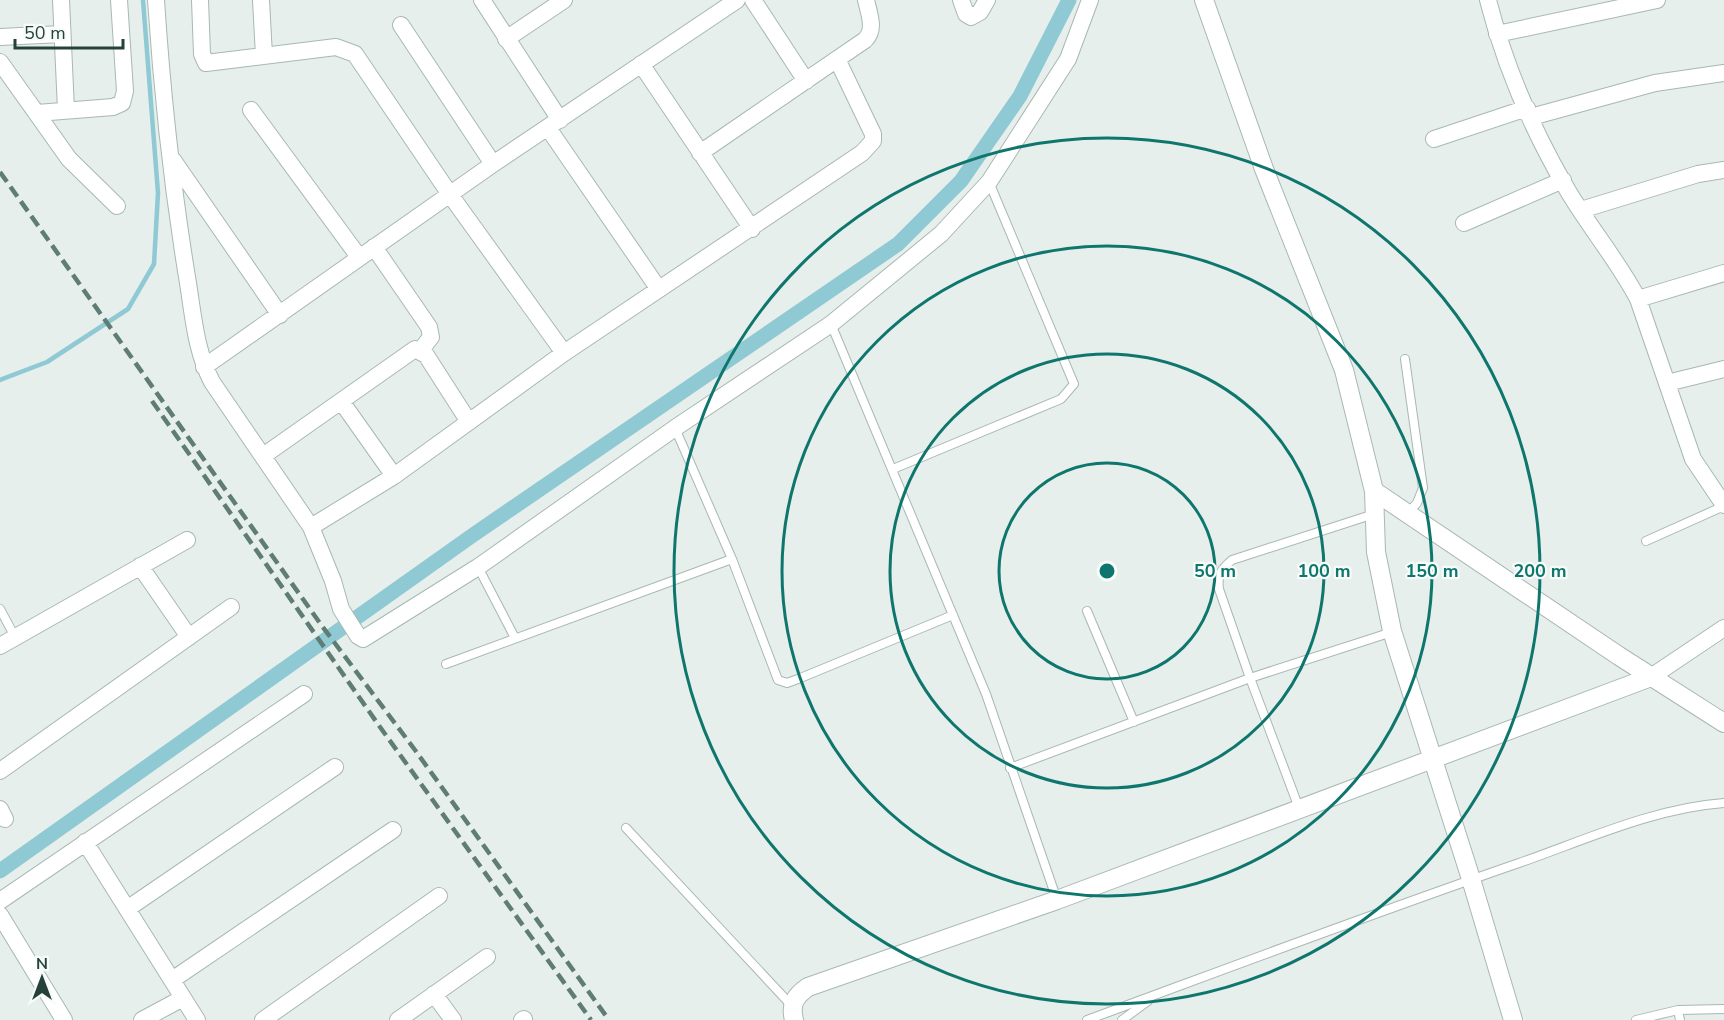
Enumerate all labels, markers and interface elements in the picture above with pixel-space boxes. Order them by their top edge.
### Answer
scale bar [15,12,123,50]
text: 50 m [24,21,66,45]
text: 50 m [1194,559,1236,583]
text: 100 m [1297,559,1351,583]
text: 150 m [1405,559,1459,583]
text: 200 m [1513,559,1567,583]
centre of rings [1097,561,1117,581]
north arrow [12,948,72,1008]
text: N [36,953,48,975]

